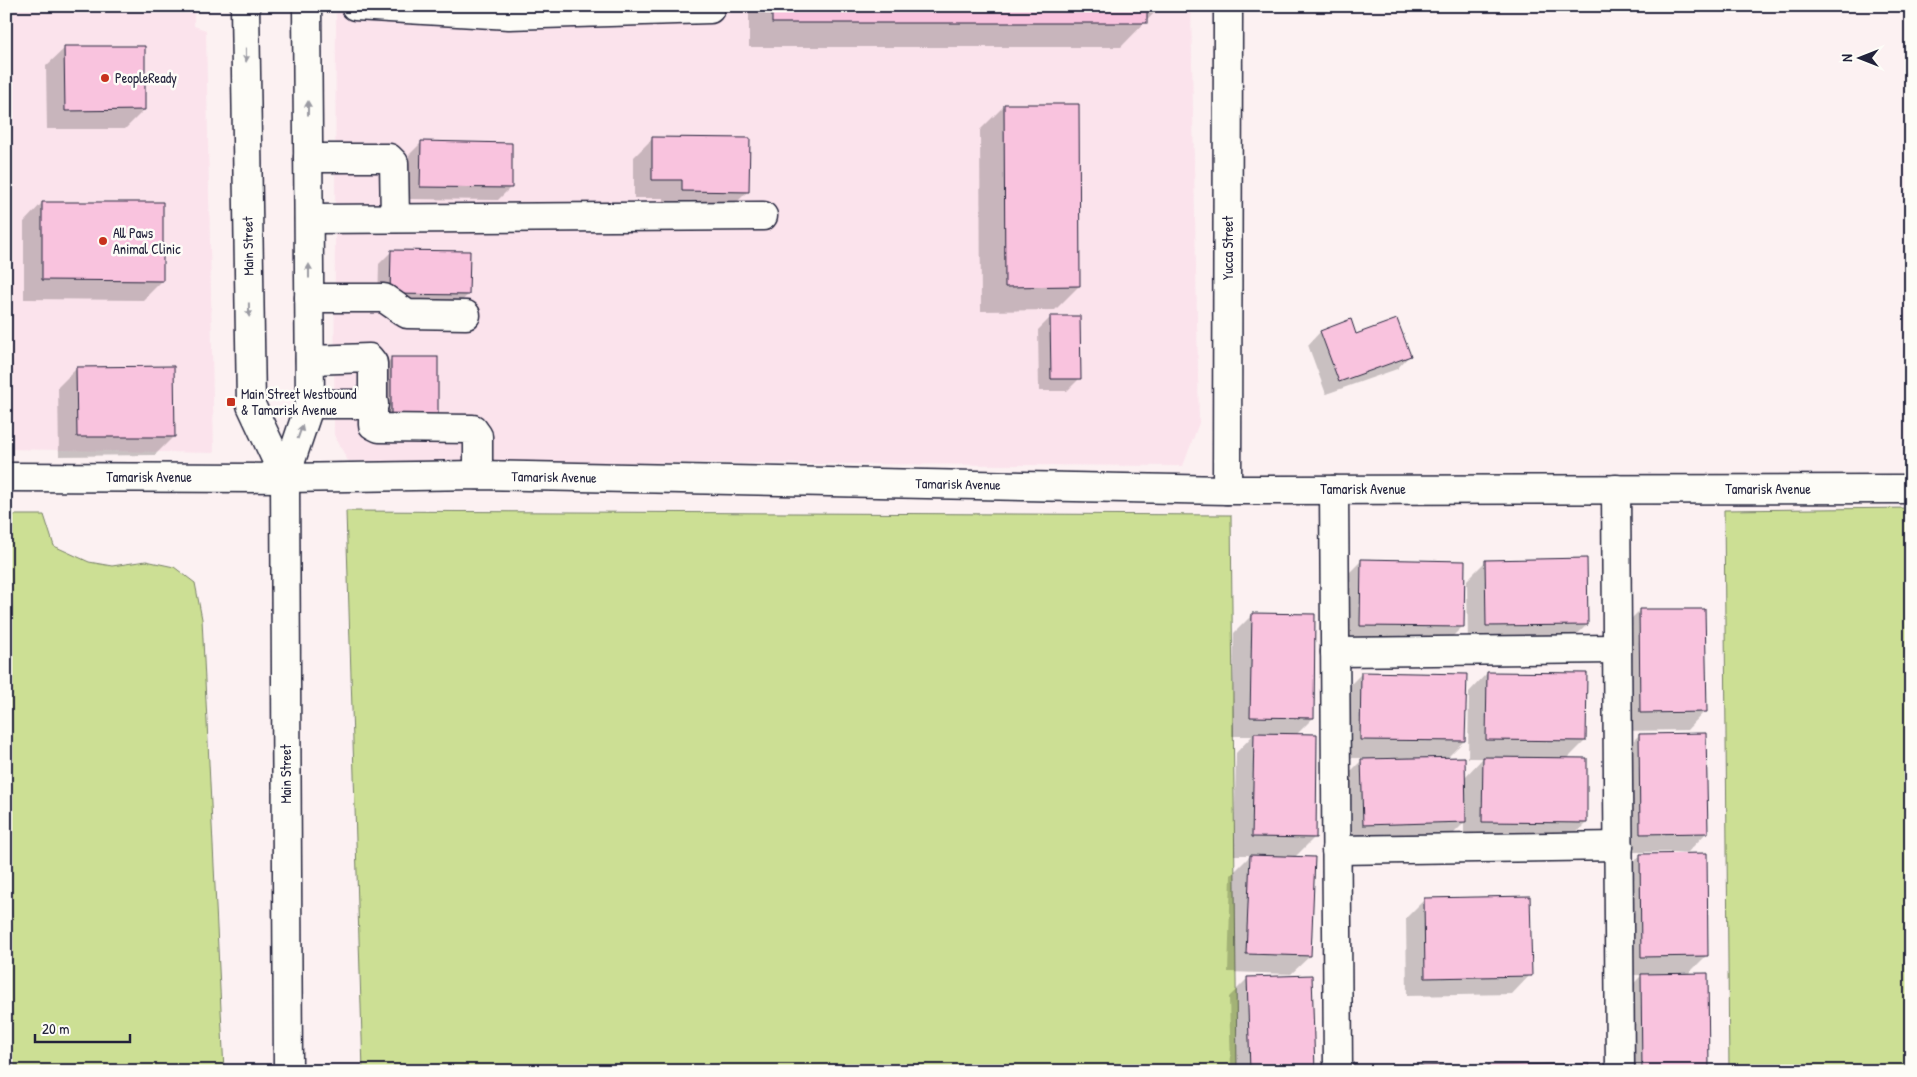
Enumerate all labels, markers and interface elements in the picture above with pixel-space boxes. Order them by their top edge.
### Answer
north arrow [1834,32,1884,82]
one-way arrow [242,47,250,63]
text: N [1837,54,1856,62]
place label: PeopleReady [115,68,177,88]
marker: PeopleReady [99,72,111,84]
one-way arrow [304,100,312,116]
street label: Main Street [237,216,258,276]
street label: Yucca Street [1218,216,1237,280]
place label: All Paws Animal Clinic [113,223,181,258]
marker: All Paws Animal Clinic [97,235,109,247]
one-way arrow [305,262,313,278]
one-way arrow [245,302,253,318]
place label: Main Street Westbound & Tamarisk Avenue [241,384,357,419]
marker: Main Street Westbound & Tamarisk Avenue [225,396,237,408]
one-way arrow [297,424,305,439]
street label: Tamarisk Avenue [511,466,597,487]
street label: Tamarisk Avenue [106,467,192,486]
street label: Tamarisk Avenue [915,473,1001,494]
street label: Tamarisk Avenue [1320,479,1406,498]
street label: Tamarisk Avenue [1725,479,1811,498]
street label: Main Street [276,744,295,804]
scale bar [35,1012,130,1044]
text: 20 m [42,1018,69,1039]

